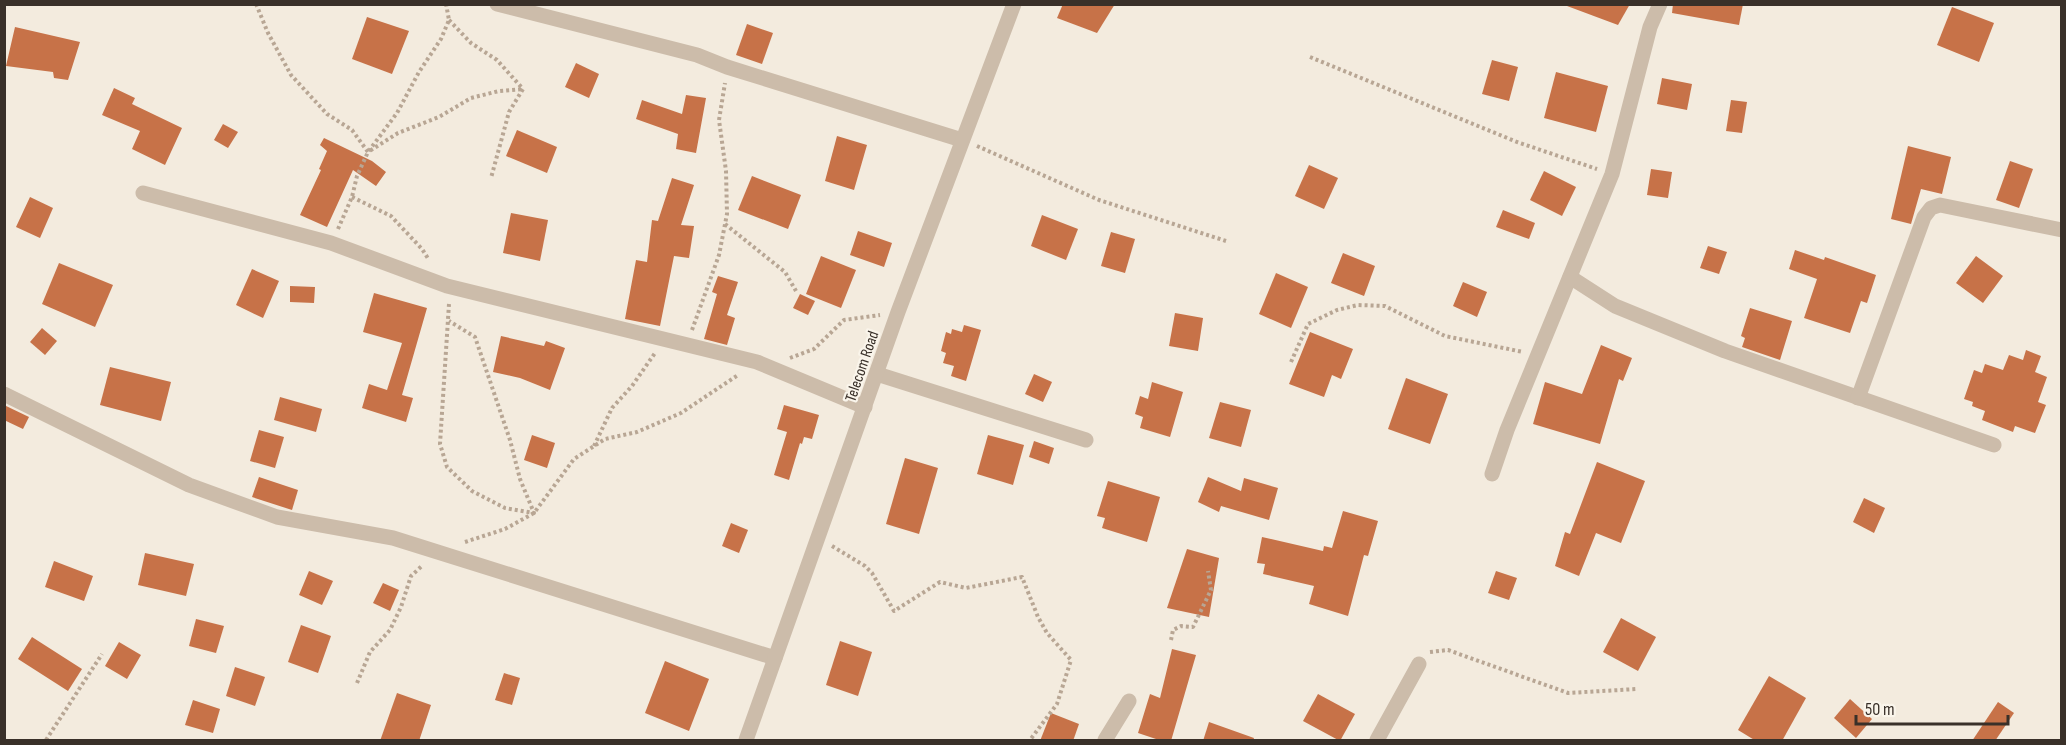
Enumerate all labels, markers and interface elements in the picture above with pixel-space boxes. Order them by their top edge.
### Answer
street label: Telecom Road [841,329,883,404]
scale bar [1856,688,2008,726]
text: 50 m [1865,699,1895,720]

